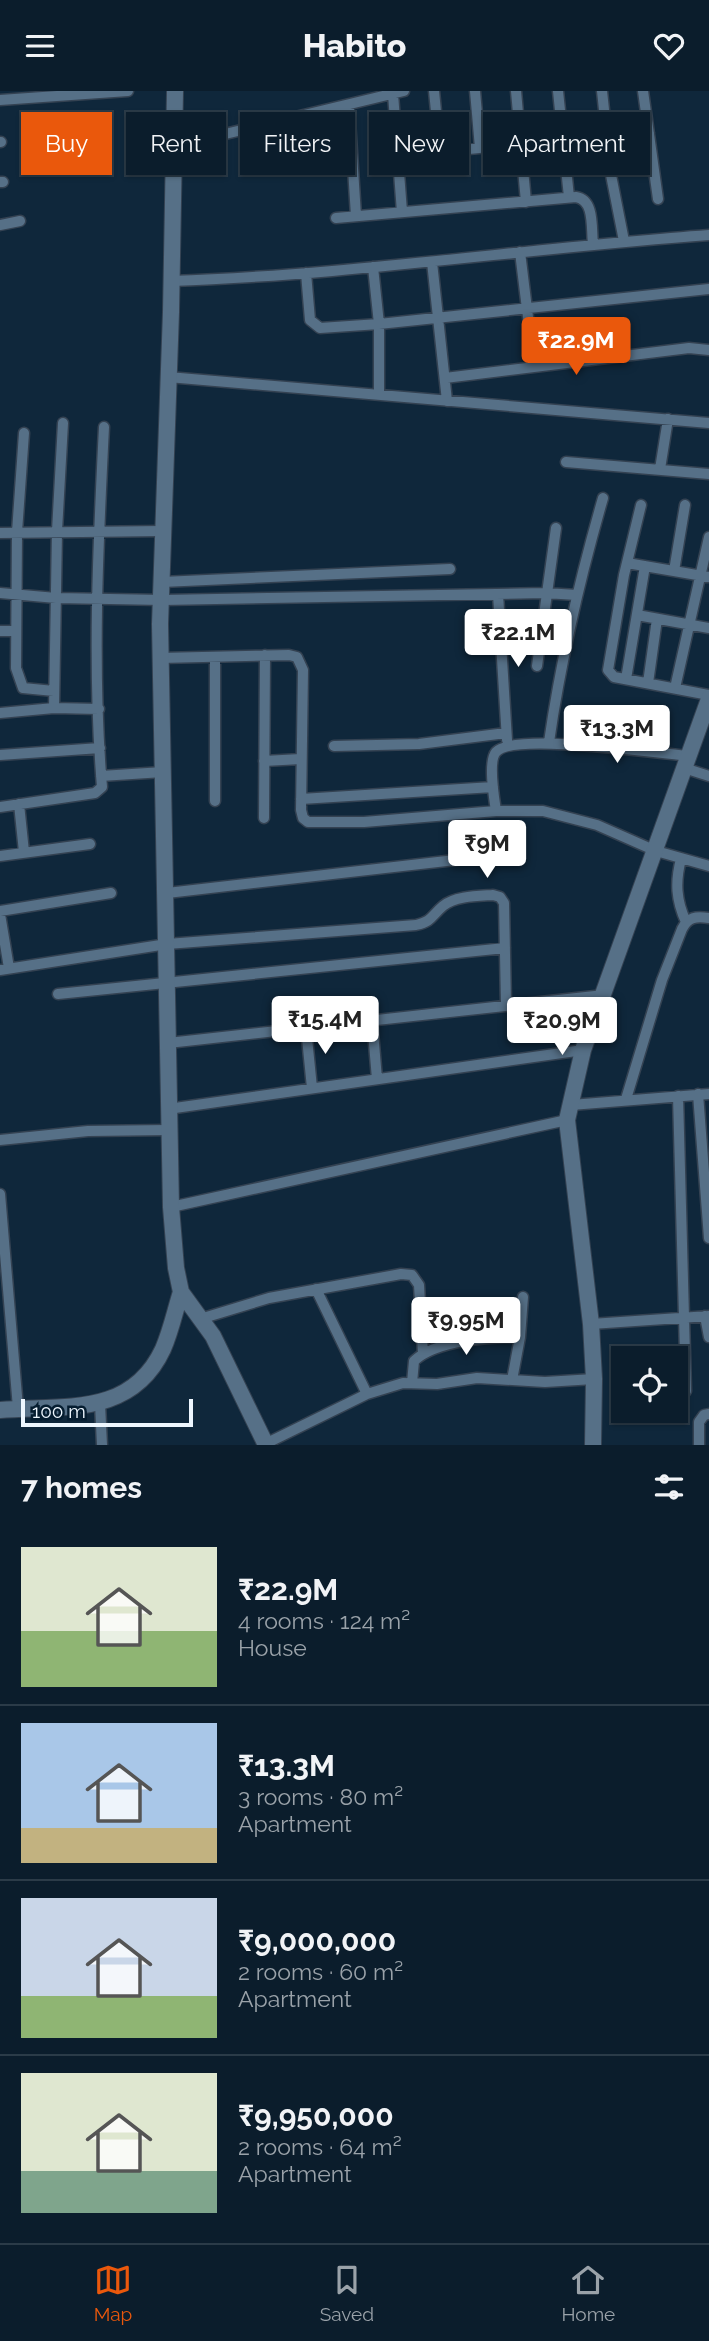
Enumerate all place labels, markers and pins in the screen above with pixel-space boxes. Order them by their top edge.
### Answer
pin: ₹22.9M [519,317,633,377]
pin: ₹22.1M [461,609,575,669]
pin: ₹13.3M [560,705,674,765]
pin: ₹9M [453,821,521,880]
pin: ₹15.4M [268,997,382,1056]
pin: ₹20.9M [505,997,619,1057]
pin: ₹9.95M [409,1297,523,1357]

